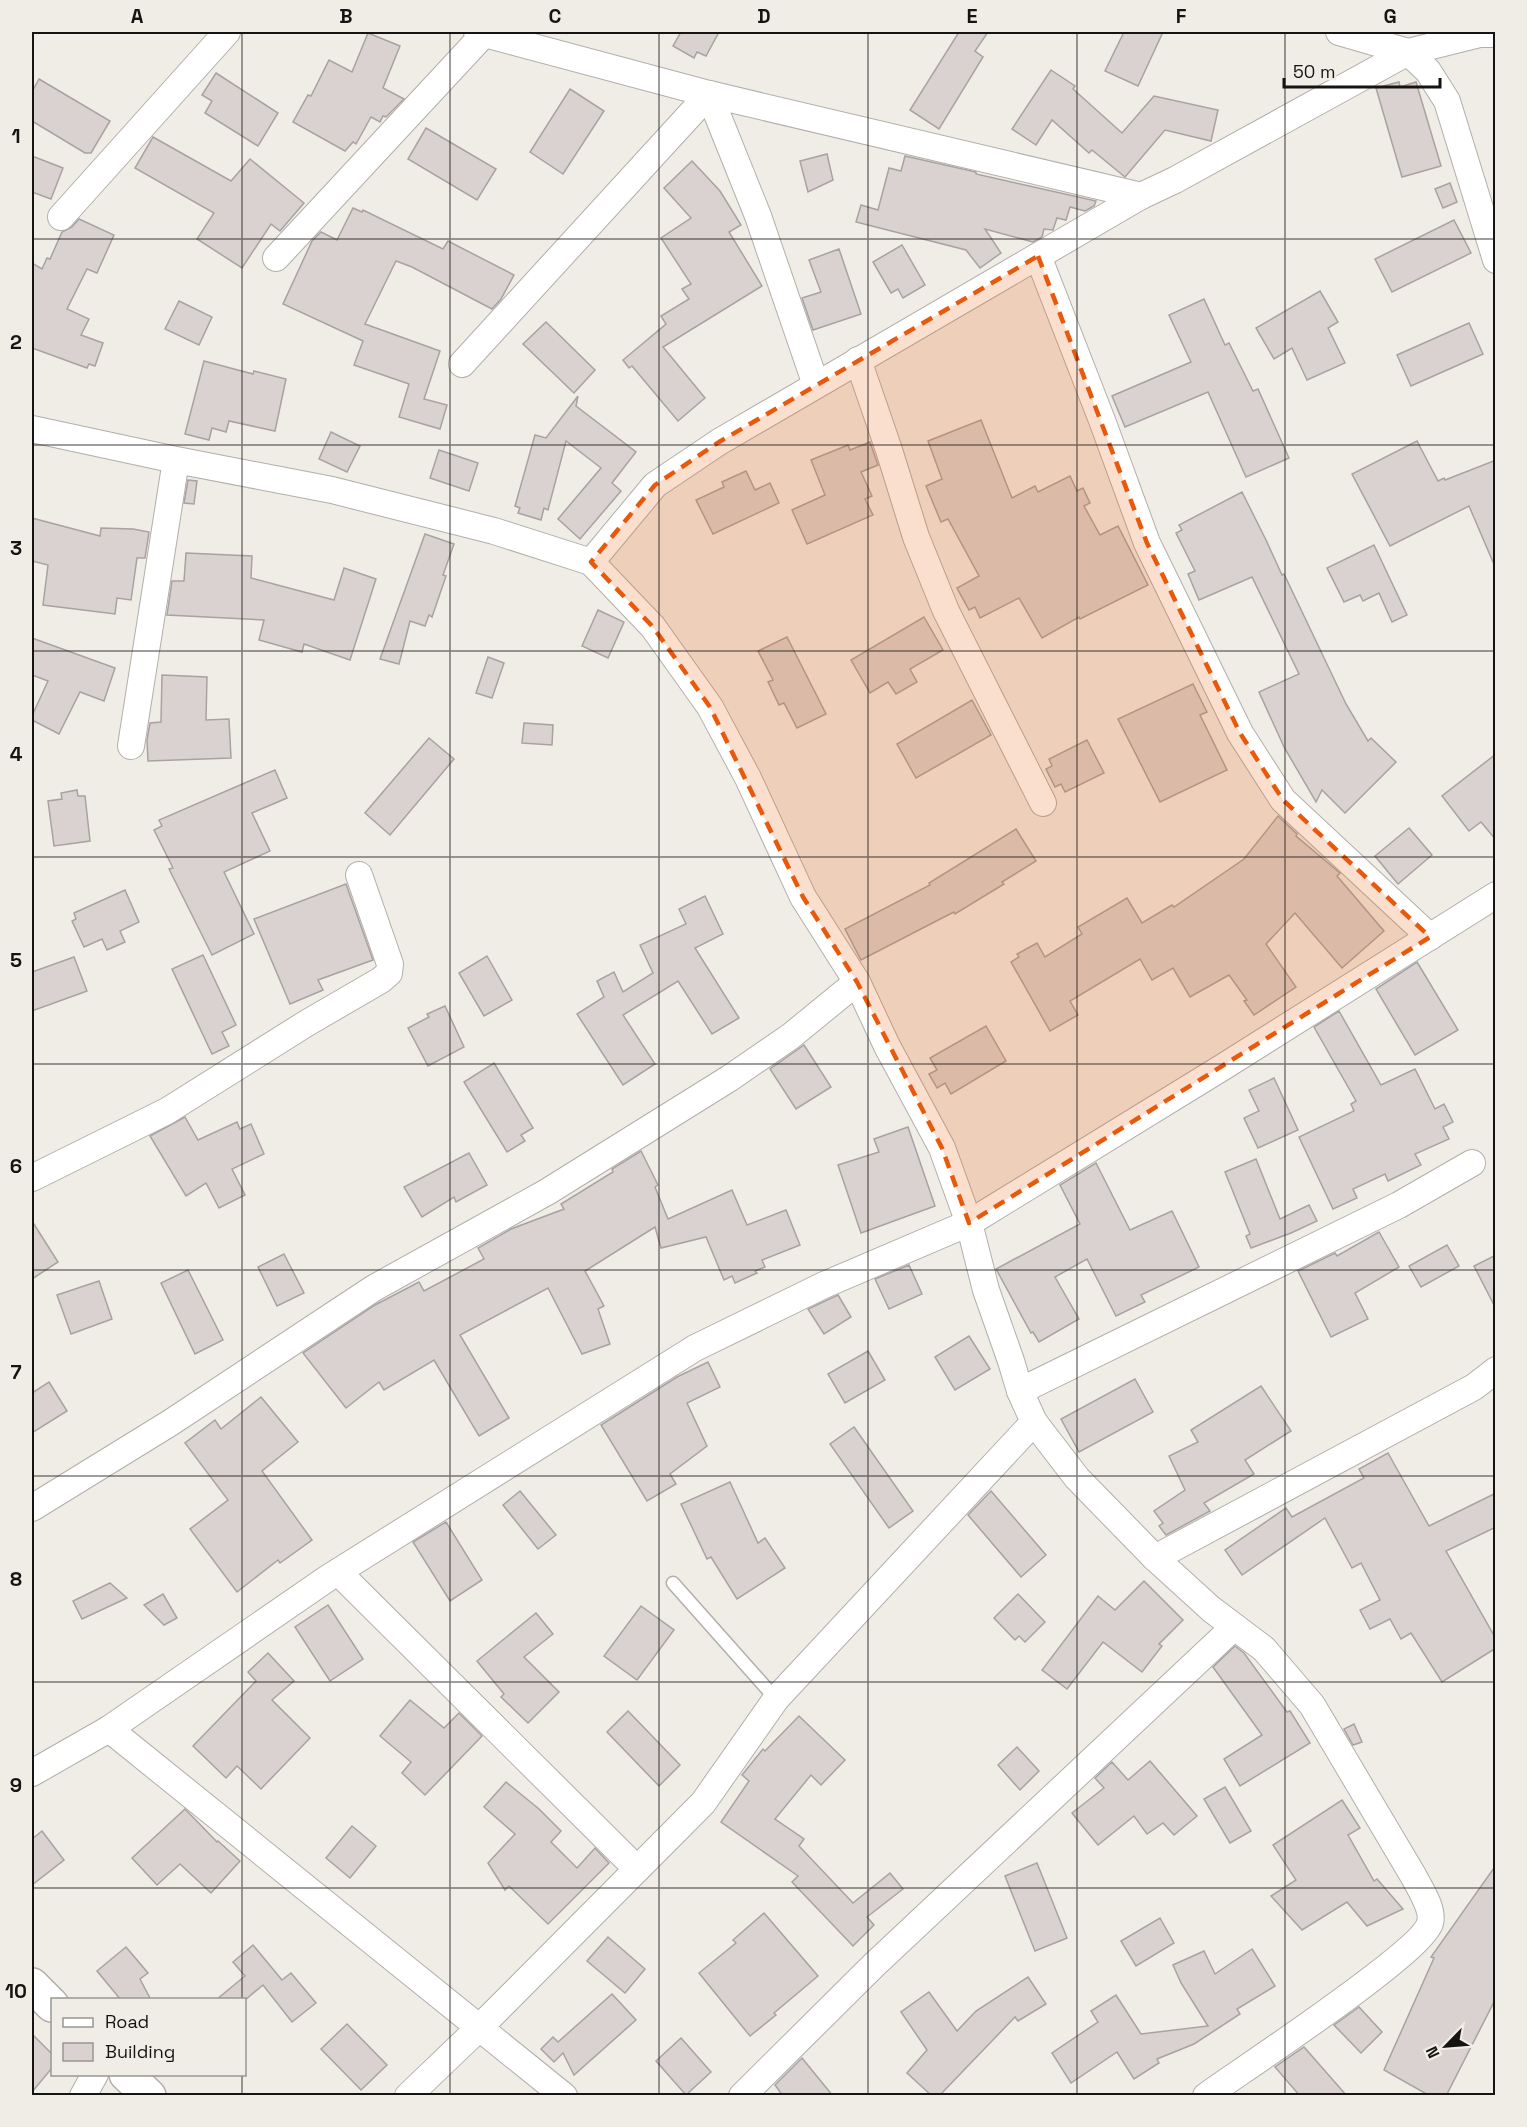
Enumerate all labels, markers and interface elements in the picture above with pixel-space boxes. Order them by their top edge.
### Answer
text: A [131,3,144,29]
text: B [339,3,353,29]
text: C [549,3,562,29]
text: D [757,3,771,29]
text: E [966,3,978,29]
text: F [1176,3,1187,29]
text: G [1383,3,1397,29]
scale bar [1284,51,1440,89]
text: 50 m [1293,60,1335,83]
text: 1 [11,123,21,149]
text: 2 [10,329,22,355]
text: 3 [10,535,22,561]
text: 4 [10,741,23,767]
text: 5 [10,947,22,973]
text: 6 [10,1153,22,1179]
text: 7 [10,1359,22,1385]
text: 8 [10,1566,22,1592]
text: 9 [10,1772,22,1798]
text: 10 [5,1978,27,2004]
legend [51,1998,246,2076]
text: Road [105,2010,149,2033]
north arrow [1416,2016,1476,2076]
text: Building [105,2040,175,2063]
text: N [1421,2043,1445,2061]

